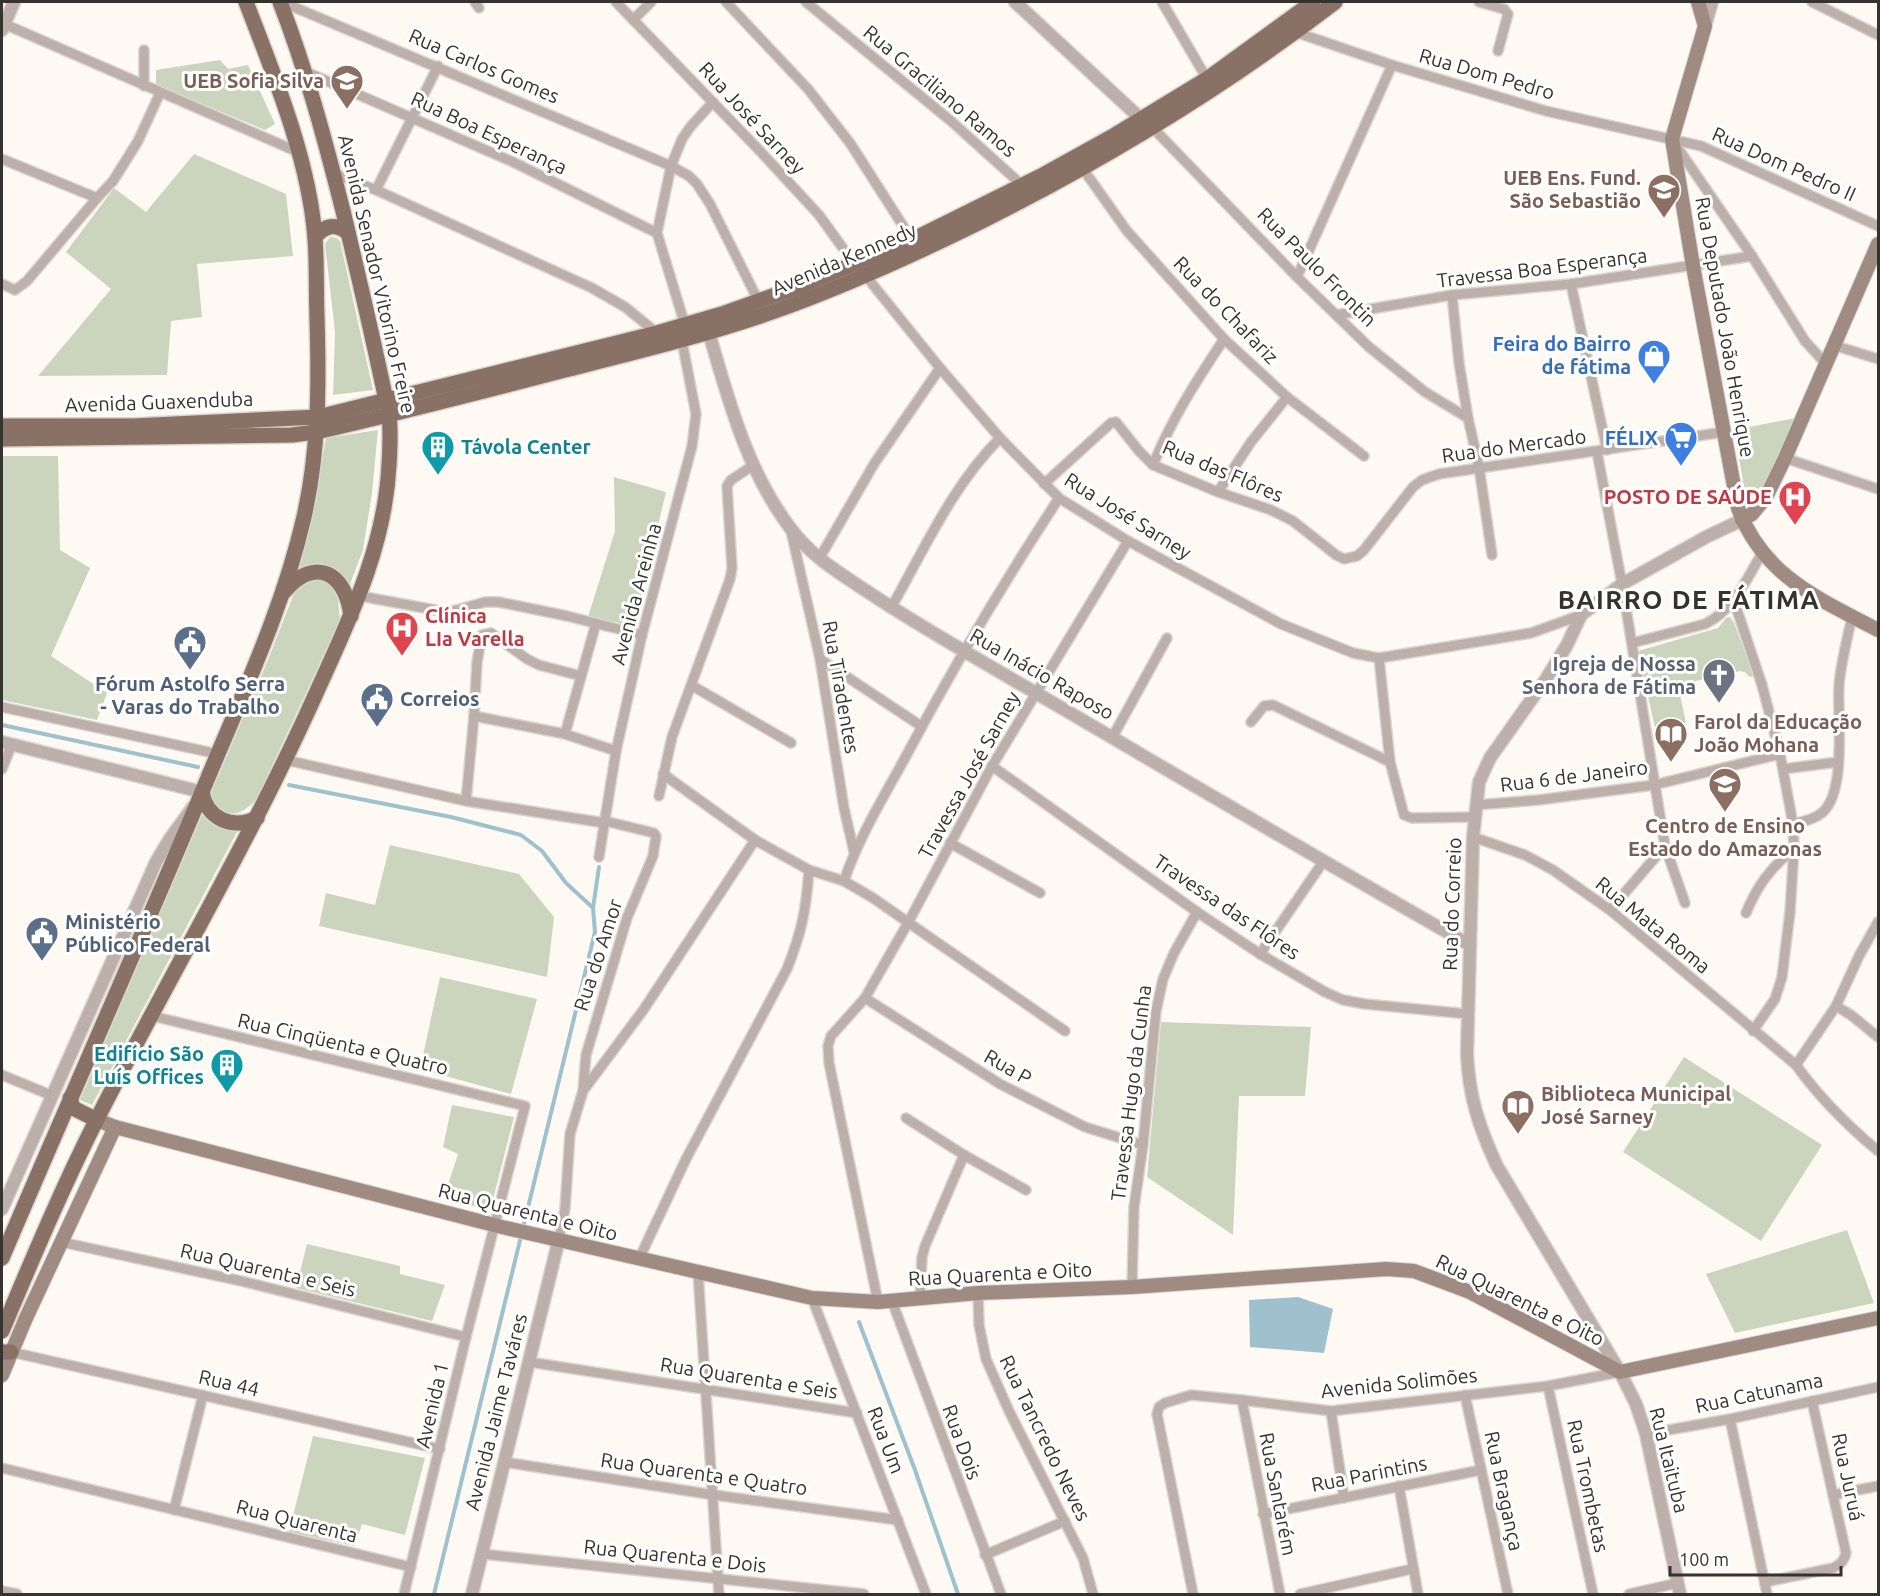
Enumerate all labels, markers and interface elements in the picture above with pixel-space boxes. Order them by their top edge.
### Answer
street label: Rua Graciliano Ramos [859,20,1021,161]
street label: Rua Carlos Gomes [406,23,563,108]
street label: Rua Dom Pedro [1417,43,1558,104]
street label: Rua José Sarney [694,57,810,179]
school or university icon: UEB Sofia Silva [329,63,365,110]
place label: UEB Sofia Silva [183,69,324,92]
street label: Rua Boa Esperança [408,86,571,179]
street label: Rua Dom Pedro II [1709,122,1860,206]
street label: Avenida Senador Vitorino Freire [334,132,421,415]
place label: UEB Ens. Fund. São Sebastião [1503,166,1641,212]
school or university icon: UEB Ens. Fund. São Sebastião [1646,172,1682,219]
street label: Rua Deputado João Henrique [1691,195,1760,459]
street label: Rua Paulo Frontin [1253,202,1382,331]
street label: Avenida Kennedy [768,218,920,299]
street label: Travessa Boa Esperança [1435,243,1649,292]
street label: Rua do Chafariz [1169,251,1283,368]
place label: Feira do Bairro de fátima [1492,332,1631,378]
shop icon: Feira do Bairro de fátima [1636,338,1672,385]
street label: Avenida Guaxenduba [64,387,254,416]
supermarket icon: FÉLIX [1663,420,1699,467]
street label: Rua do Mercado [1440,424,1588,467]
place label: FÉLIX [1605,425,1658,449]
building icon: Távola Center [420,429,456,476]
place label: Távola Center [461,435,591,458]
street label: Rua das Flôres [1159,435,1287,506]
street label: Rua José Sarney [1061,467,1196,564]
hospital icon: POSTO DE SAÚDE [1777,479,1813,526]
place label: POSTO DE SAÚDE [1604,484,1772,508]
street label: Avenida Areinha [606,520,666,667]
district label: BAIRRO DE FÁTIMA [1558,584,1820,614]
place label: Clínica LIa Varella [425,604,525,650]
hospital icon: Clínica LIa Varella [384,610,420,657]
street label: Rua Tiradentes [818,619,865,755]
street label: Rua Inácio Raposo [966,623,1118,724]
public building icon: Fórum Astolfo Serra - Varas do Trabalho [172,624,208,671]
place label: Igreja de Nossa Senhora de Fátima [1522,652,1696,698]
church icon: Igreja de Nossa Senhora de Fátima [1701,657,1737,704]
place label: Fórum Astolfo Serra - Varas do Trabalho [95,672,285,718]
public building icon: Correios [359,681,395,728]
place label: Correios [400,687,479,710]
street label: Travessa José Sarney [913,687,1024,862]
place label: Farol da Educação João Mohana [1694,710,1862,756]
library icon: Farol da Educação João Mohana [1653,716,1689,763]
street label: Rua 6 de Janeiro [1499,755,1649,796]
school or university icon: Centro de Ensino Estado do Amazonas [1707,766,1743,813]
place label: Centro de Ensino Estado do Amazonas [1628,814,1822,860]
street label: Rua do Correio [1438,837,1465,971]
street label: Travessa das Flôres [1150,849,1305,964]
street label: Rua Mata Roma [1591,871,1715,978]
street label: Rua do Amor [569,896,627,1014]
place label: Ministério Público Federal [65,910,210,956]
public building icon: Ministério Público Federal [24,915,60,962]
street label: Travessa Hugo da Cunha [1106,984,1155,1202]
street label: Rua Cinqüenta e Quatro [236,1008,451,1079]
place label: Edifício São Luís Offices [93,1042,204,1088]
street label: Rua P [981,1044,1036,1089]
building icon: Edifício São Luís Offices [209,1047,245,1094]
place label: Biblioteca Municipal José Sarney [1541,1082,1731,1128]
library icon: Biblioteca Municipal José Sarney [1500,1088,1536,1135]
street label: Rua Quarenta e Oito [436,1178,620,1245]
street label: Rua Quarenta e Seis [178,1238,358,1301]
street label: Rua Quarenta e Oito [1432,1249,1608,1350]
street label: Rua Quarenta e Oito [907,1257,1093,1290]
street label: Avenida Jaime Taváres [460,1311,531,1513]
street label: Rua Tancredo Neves [995,1351,1096,1524]
street label: Rua Quarenta e Seis [659,1352,839,1403]
street label: Avenida 1 [410,1360,453,1450]
street label: Avenida Solimões [1320,1363,1478,1402]
street label: Rua 44 [197,1364,262,1401]
street label: Rua Catunama [1693,1368,1825,1417]
street label: Rua Dois [938,1401,987,1482]
street label: Rua Um [863,1403,910,1476]
street label: Rua Itaituba [1645,1405,1694,1515]
street label: Rua Trombetas [1563,1417,1614,1554]
street label: Rua Bragança [1481,1429,1528,1553]
street label: Rua Santarém [1255,1430,1302,1557]
street label: Rua Juruá [1828,1431,1869,1523]
street label: Rua Quarenta e Quatro [599,1448,809,1499]
street label: Rua Parintins [1309,1451,1429,1496]
street label: Rua Quarenta [234,1494,360,1547]
street label: Rua Quarenta e Dois [583,1534,768,1577]
scale bar [1670,1539,1841,1577]
text: 100 m [1679,1549,1729,1569]

